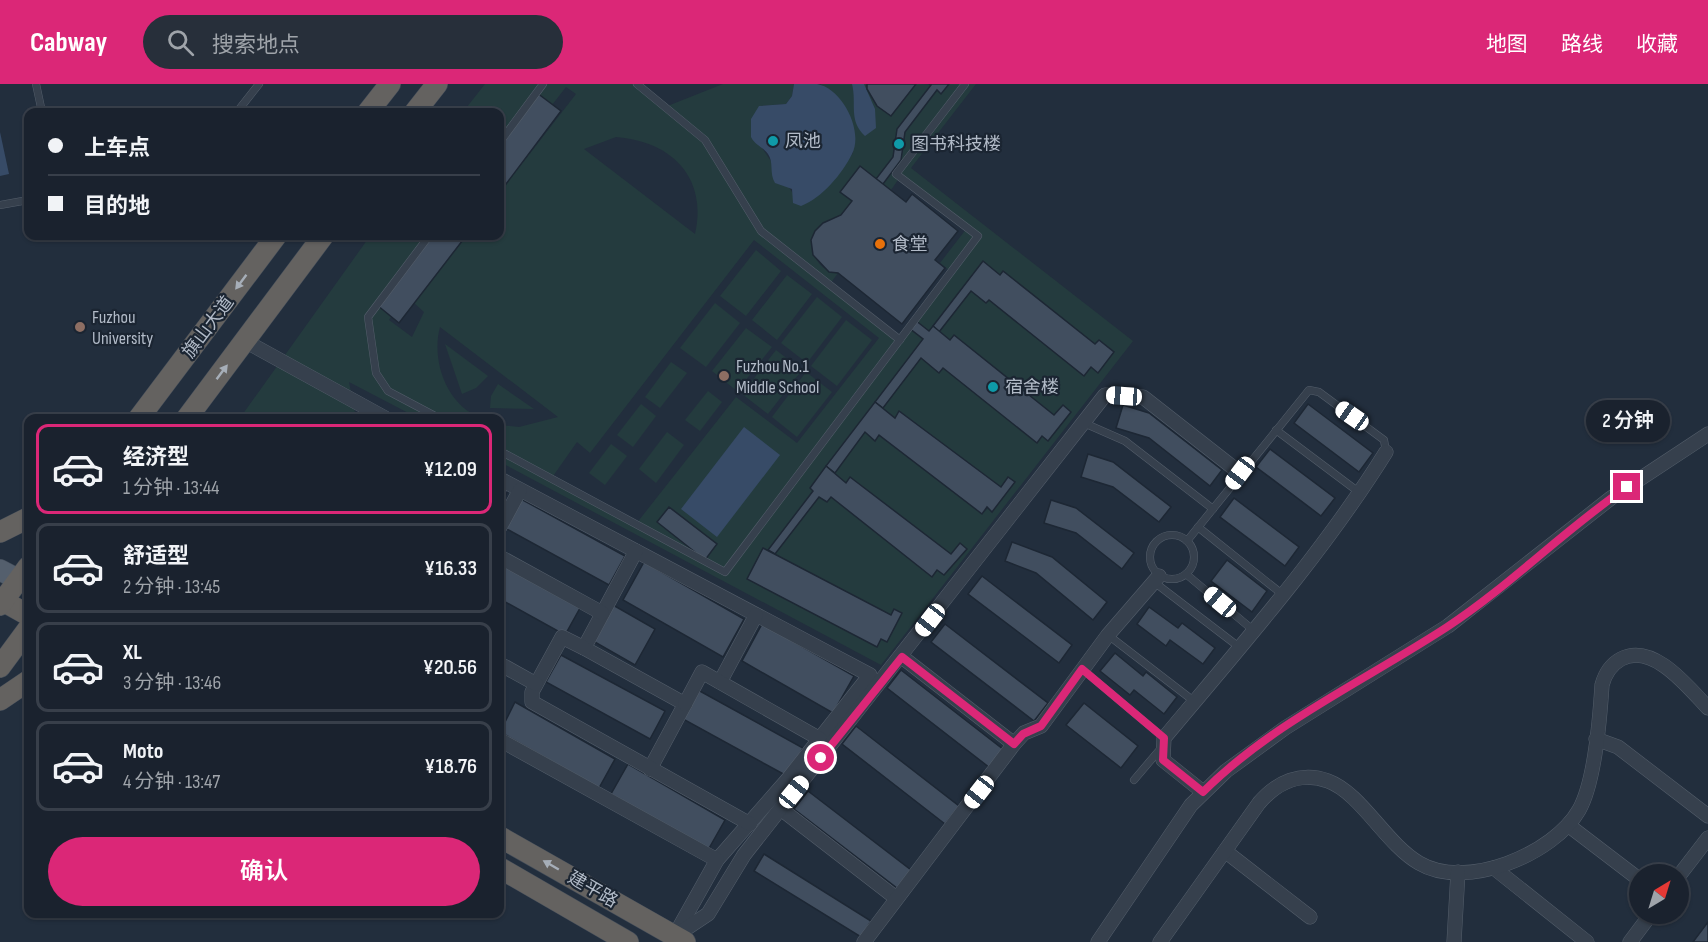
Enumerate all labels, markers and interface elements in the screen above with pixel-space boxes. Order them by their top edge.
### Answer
search box [143,15,563,69]
text: Cabway [30,26,107,59]
icon: search [164,26,197,59]
text: 搜索地点 [212,32,300,59]
text: 地图 [1486,32,1528,57]
text: 路线 [1561,32,1603,57]
text: 收藏 [1636,32,1678,57]
place label: 凤池 [785,131,821,152]
marker: 凤池 [766,134,780,148]
place label: 图书科技楼 [911,134,1001,155]
text: 上车点 [84,135,150,162]
marker: 图书科技楼 [892,137,906,151]
text: 目的地 [84,193,150,220]
place label: 食堂 [892,234,928,255]
marker: 食堂 [873,237,887,251]
one-way arrow [235,274,247,290]
street label: 旗山大道 [178,292,238,362]
place label: Fuzhou University [92,307,153,349]
marker: Fuzhou University [73,320,87,334]
place label: Fuzhou No.1 Middle School [736,356,819,398]
one-way arrow [216,364,228,380]
marker: Fuzhou No.1 Middle School [717,369,731,383]
place label: 宿舍楼 [1005,377,1059,398]
marker: 宿舍楼 [986,380,1000,394]
car [1105,386,1143,406]
car [1332,398,1372,434]
callout: 2 分钟 [1585,400,1669,442]
text: 2 分钟 [1602,409,1654,433]
icon: car [51,442,105,496]
text: 经济型 [123,444,189,471]
car [1222,453,1258,493]
text: ¥12.09 [423,456,477,483]
route end [1613,473,1640,500]
text: 1 分钟 · 13:44 [123,476,219,500]
icon: car [51,541,105,595]
text: 舒适型 [123,543,189,570]
text: ¥16.33 [424,555,477,582]
text: 2 分钟 · 13:45 [123,575,220,599]
car [1200,584,1240,620]
car [912,600,948,640]
text: XL [123,639,142,666]
icon: car [51,640,105,694]
text: ¥20.56 [423,654,477,681]
text: 3 分钟 · 13:46 [123,671,221,695]
text: Moto [123,738,163,765]
icon: car [51,739,105,793]
route start [807,744,834,771]
text: ¥18.76 [424,753,477,780]
text: 4 分钟 · 13:47 [123,770,220,794]
car [776,772,812,812]
car [961,772,997,812]
button: 确认 [48,837,480,906]
one-way arrow [542,860,559,870]
north arrow [1629,864,1689,924]
map controls [1629,864,1689,924]
street label: 建平路 [564,867,621,912]

